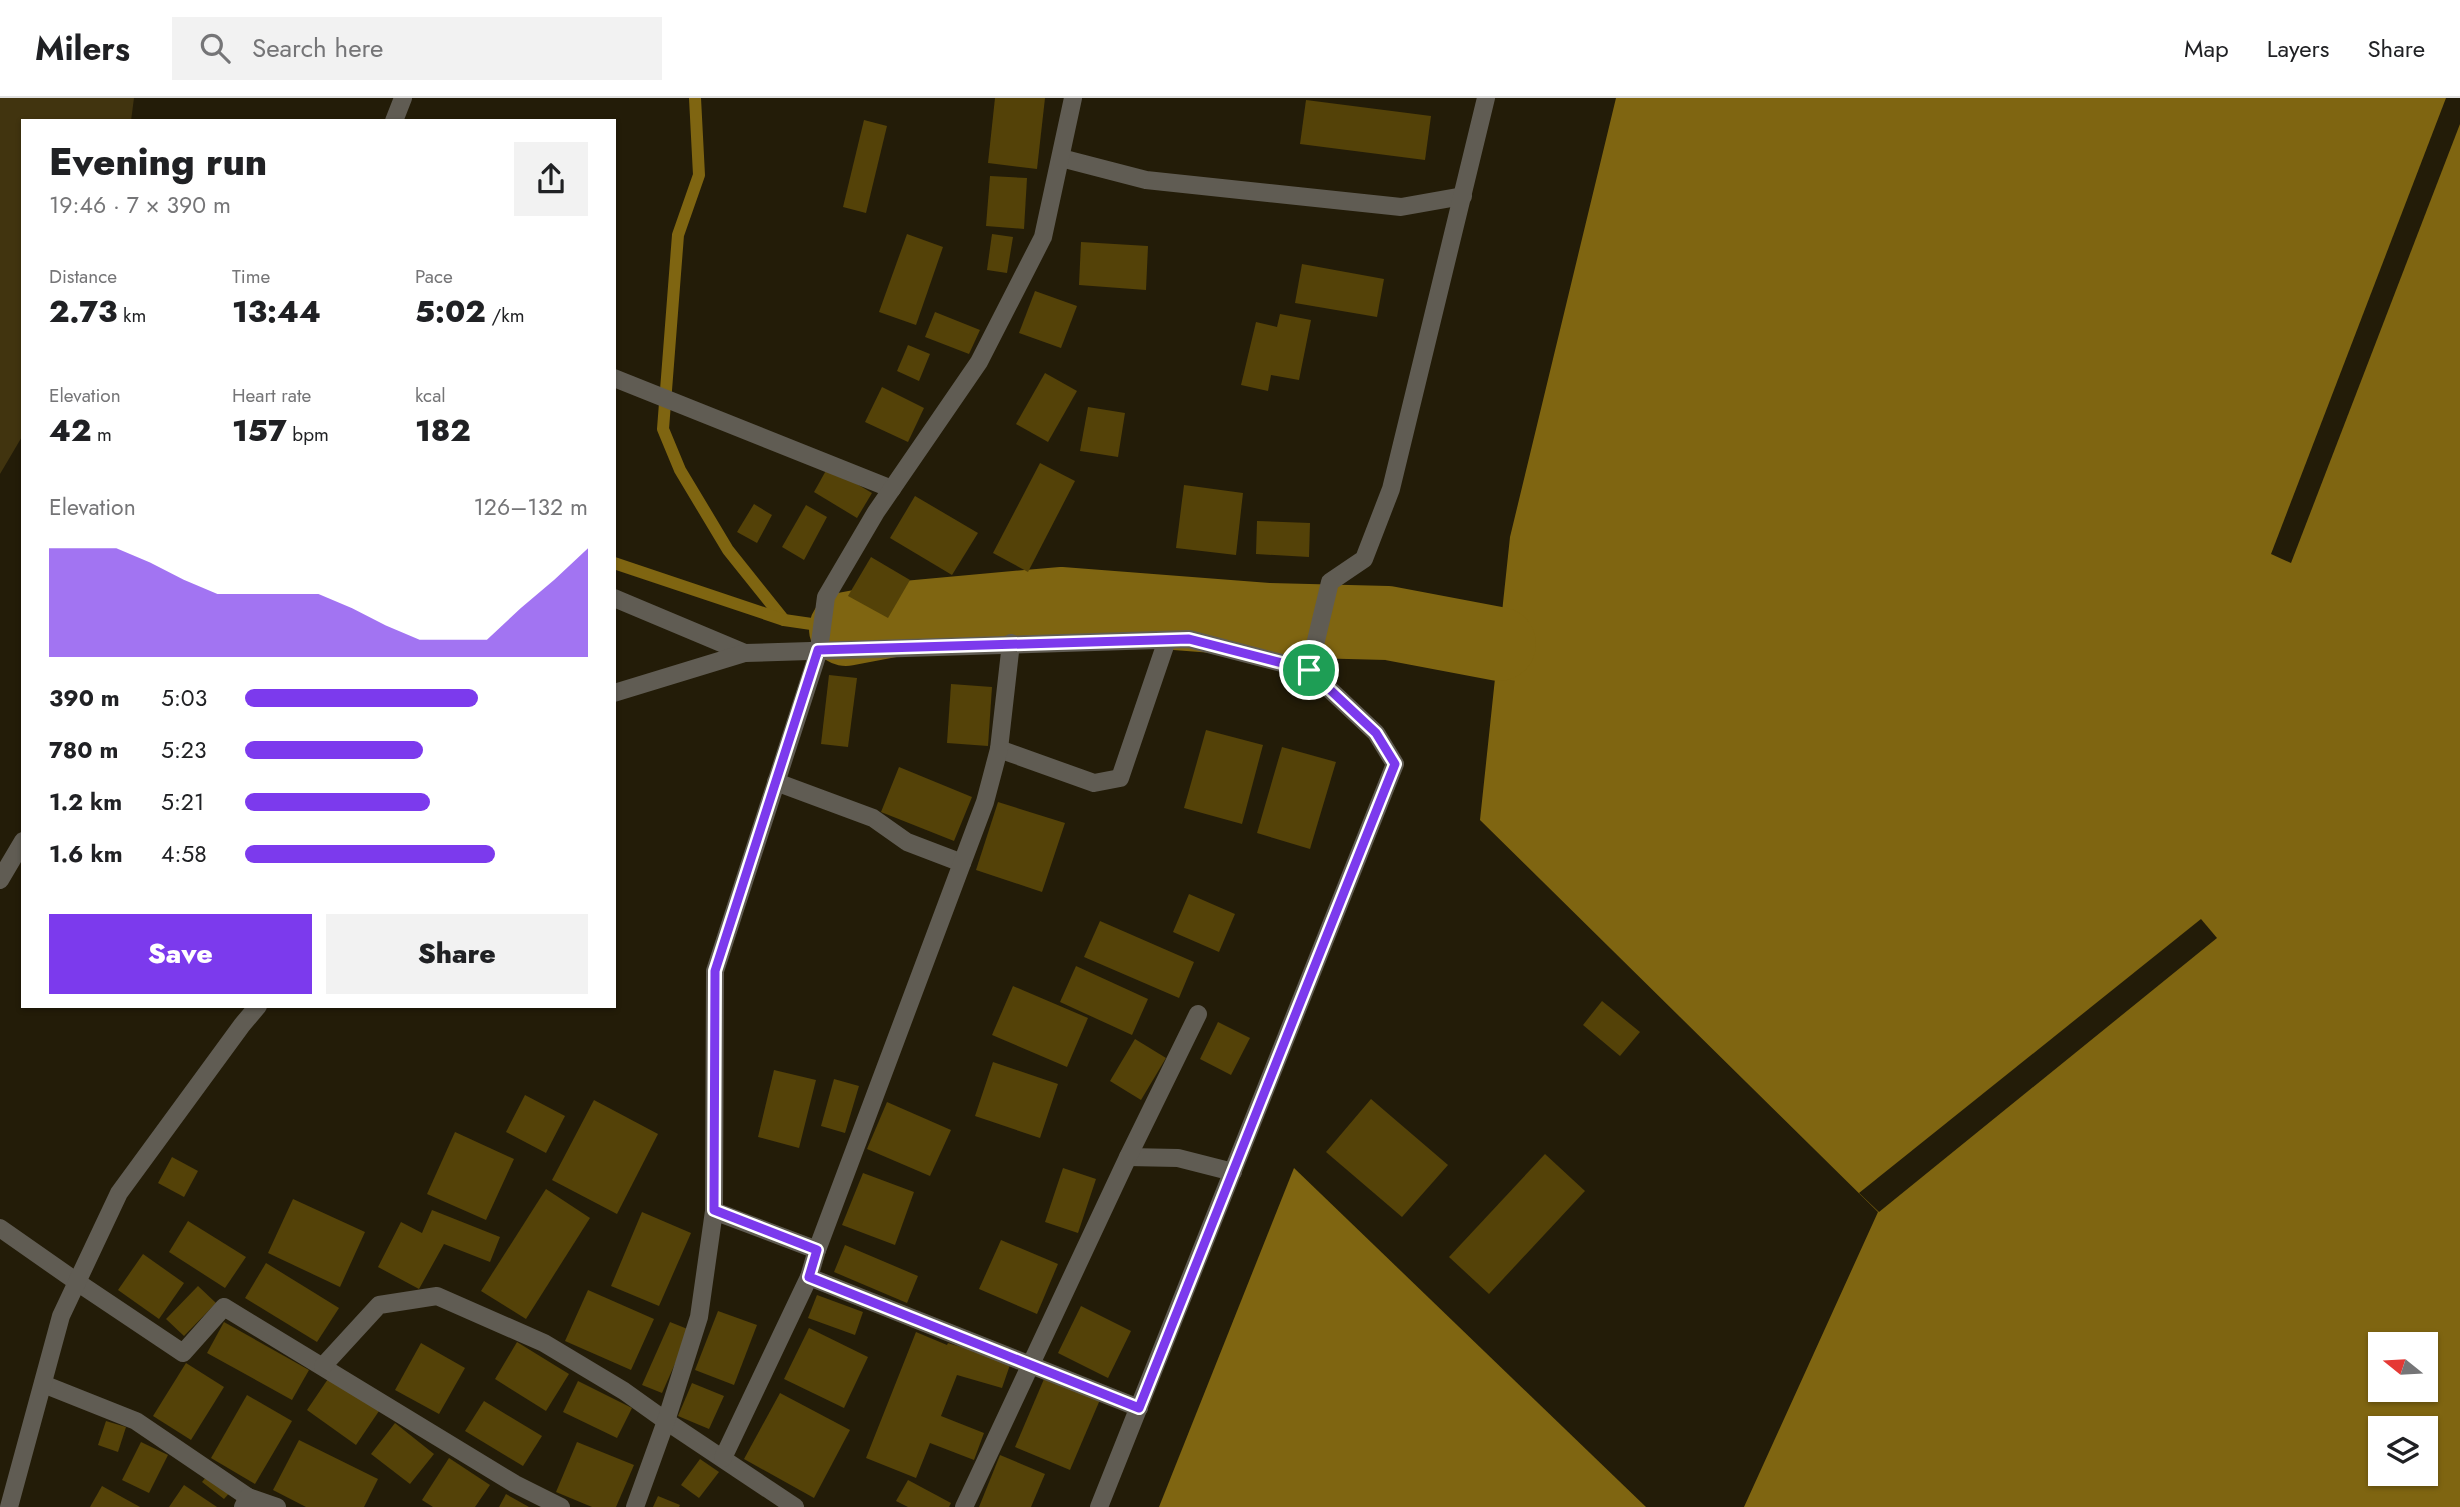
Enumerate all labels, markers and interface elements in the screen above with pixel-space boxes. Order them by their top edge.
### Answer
search box [172,17,662,80]
text: Milers [35,25,130,72]
icon: search [196,29,234,67]
text: Search here [252,29,383,67]
text: Map [2184,31,2229,66]
text: Layers [2267,31,2329,66]
text: Share [2367,31,2425,66]
text: Evening run [49,134,267,189]
button: share [514,142,588,216]
text: 19:46 · 7 × 390 m [49,188,231,222]
text: Distance [49,263,117,290]
text: Time [232,263,270,290]
text: Pace [415,263,453,290]
text: 2.73 [49,290,117,333]
text: 13:44 [232,290,321,333]
text: 5:02 [415,290,486,333]
text: km [117,302,146,329]
text: /km [486,302,525,329]
text: Elevation [49,382,121,409]
text: Heart rate [232,382,311,409]
text: kcal [415,382,446,409]
text: 42 [49,409,91,452]
text: 157 [232,409,287,452]
text: 182 [415,409,471,452]
text: m [91,421,112,448]
text: bpm [287,421,329,448]
text: Elevation [49,490,136,524]
text: 126–132 m [473,490,588,524]
pin [1279,640,1339,700]
icon: arrive [1290,651,1328,689]
text: 390 m [49,681,120,715]
text: 5:03 [161,681,207,715]
text: 780 m [49,733,118,767]
text: 5:23 [161,733,207,767]
text: 1.2 km [49,785,122,819]
text: 5:21 [161,785,204,819]
text: 1.6 km [49,837,123,871]
text: 4:58 [161,837,207,871]
button: Save [49,914,312,994]
button: Share [326,914,588,994]
north arrow [2368,1332,2438,1402]
map controls [2368,1332,2438,1486]
button: layers [2368,1416,2438,1486]

